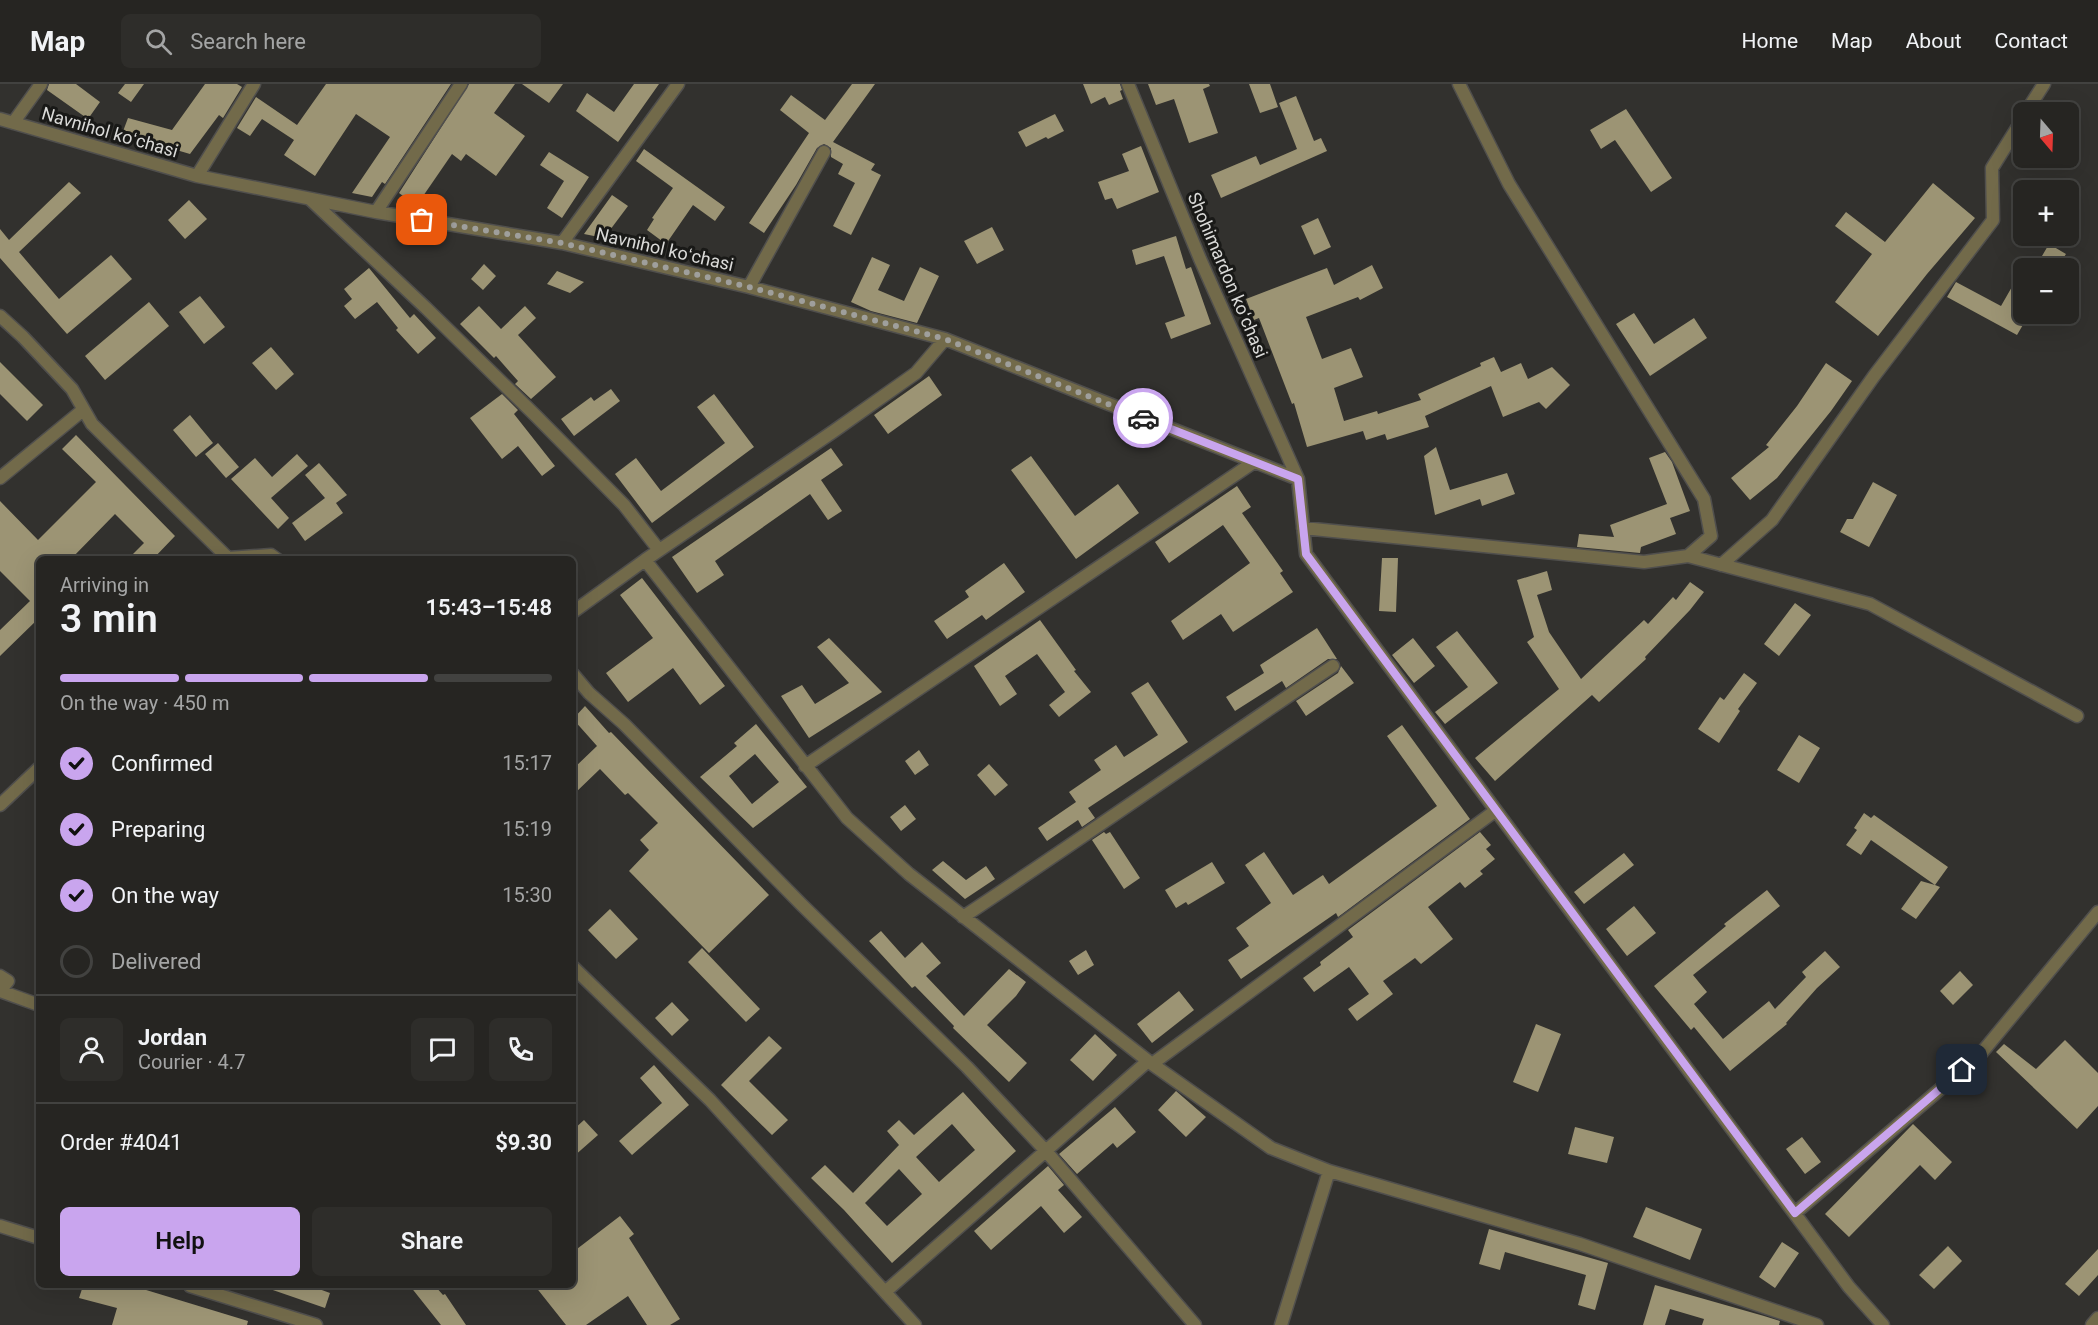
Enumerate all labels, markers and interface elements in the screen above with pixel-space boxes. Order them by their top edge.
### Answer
search box [121,14,541,68]
text: Map [30,25,85,58]
icon: search [142,25,175,58]
text: Search here [190,29,306,54]
text: Home [1742,29,1798,53]
text: Map [1831,29,1873,53]
text: About [1906,29,1962,53]
text: Contact [1995,29,2068,53]
north arrow [2013,102,2079,168]
map controls [2013,102,2079,324]
street label: Navnihol koʻchasi [39,103,181,161]
button: + [2013,180,2079,246]
street label: Shohimardon koʻchasi [1184,189,1272,361]
pin [396,194,447,245]
icon: bag [405,203,438,236]
street label: Navnihol koʻchasi [594,223,736,275]
button: − [2013,258,2079,324]
courier [1113,388,1173,448]
icon: car [1127,402,1160,435]
text: Arriving in [60,573,149,597]
text: 15:43–15:48 [425,595,552,620]
text: 3 min [60,596,158,642]
text: On the way · 450 m [60,691,229,715]
icon: check [60,747,93,780]
text: Confirmed [111,751,213,776]
text: 15:17 [502,751,552,775]
icon: check [60,813,93,846]
text: Preparing [111,817,205,842]
text: 15:19 [502,817,552,841]
icon: check [60,879,93,912]
text: On the way [111,883,219,908]
text: 15:30 [502,883,552,907]
text: Delivered [111,949,201,974]
button: person [60,1018,123,1081]
button: chat [411,1018,474,1081]
button: phone [489,1018,552,1081]
text: Jordan [138,1025,207,1050]
pin [1936,1044,1987,1095]
text: Courier · 4.7 [138,1050,245,1074]
icon: home [1945,1053,1978,1086]
text: Order #4041 [60,1130,182,1155]
text: $9.30 [495,1130,552,1155]
button: Help [60,1207,300,1276]
button: Share [312,1207,552,1276]

